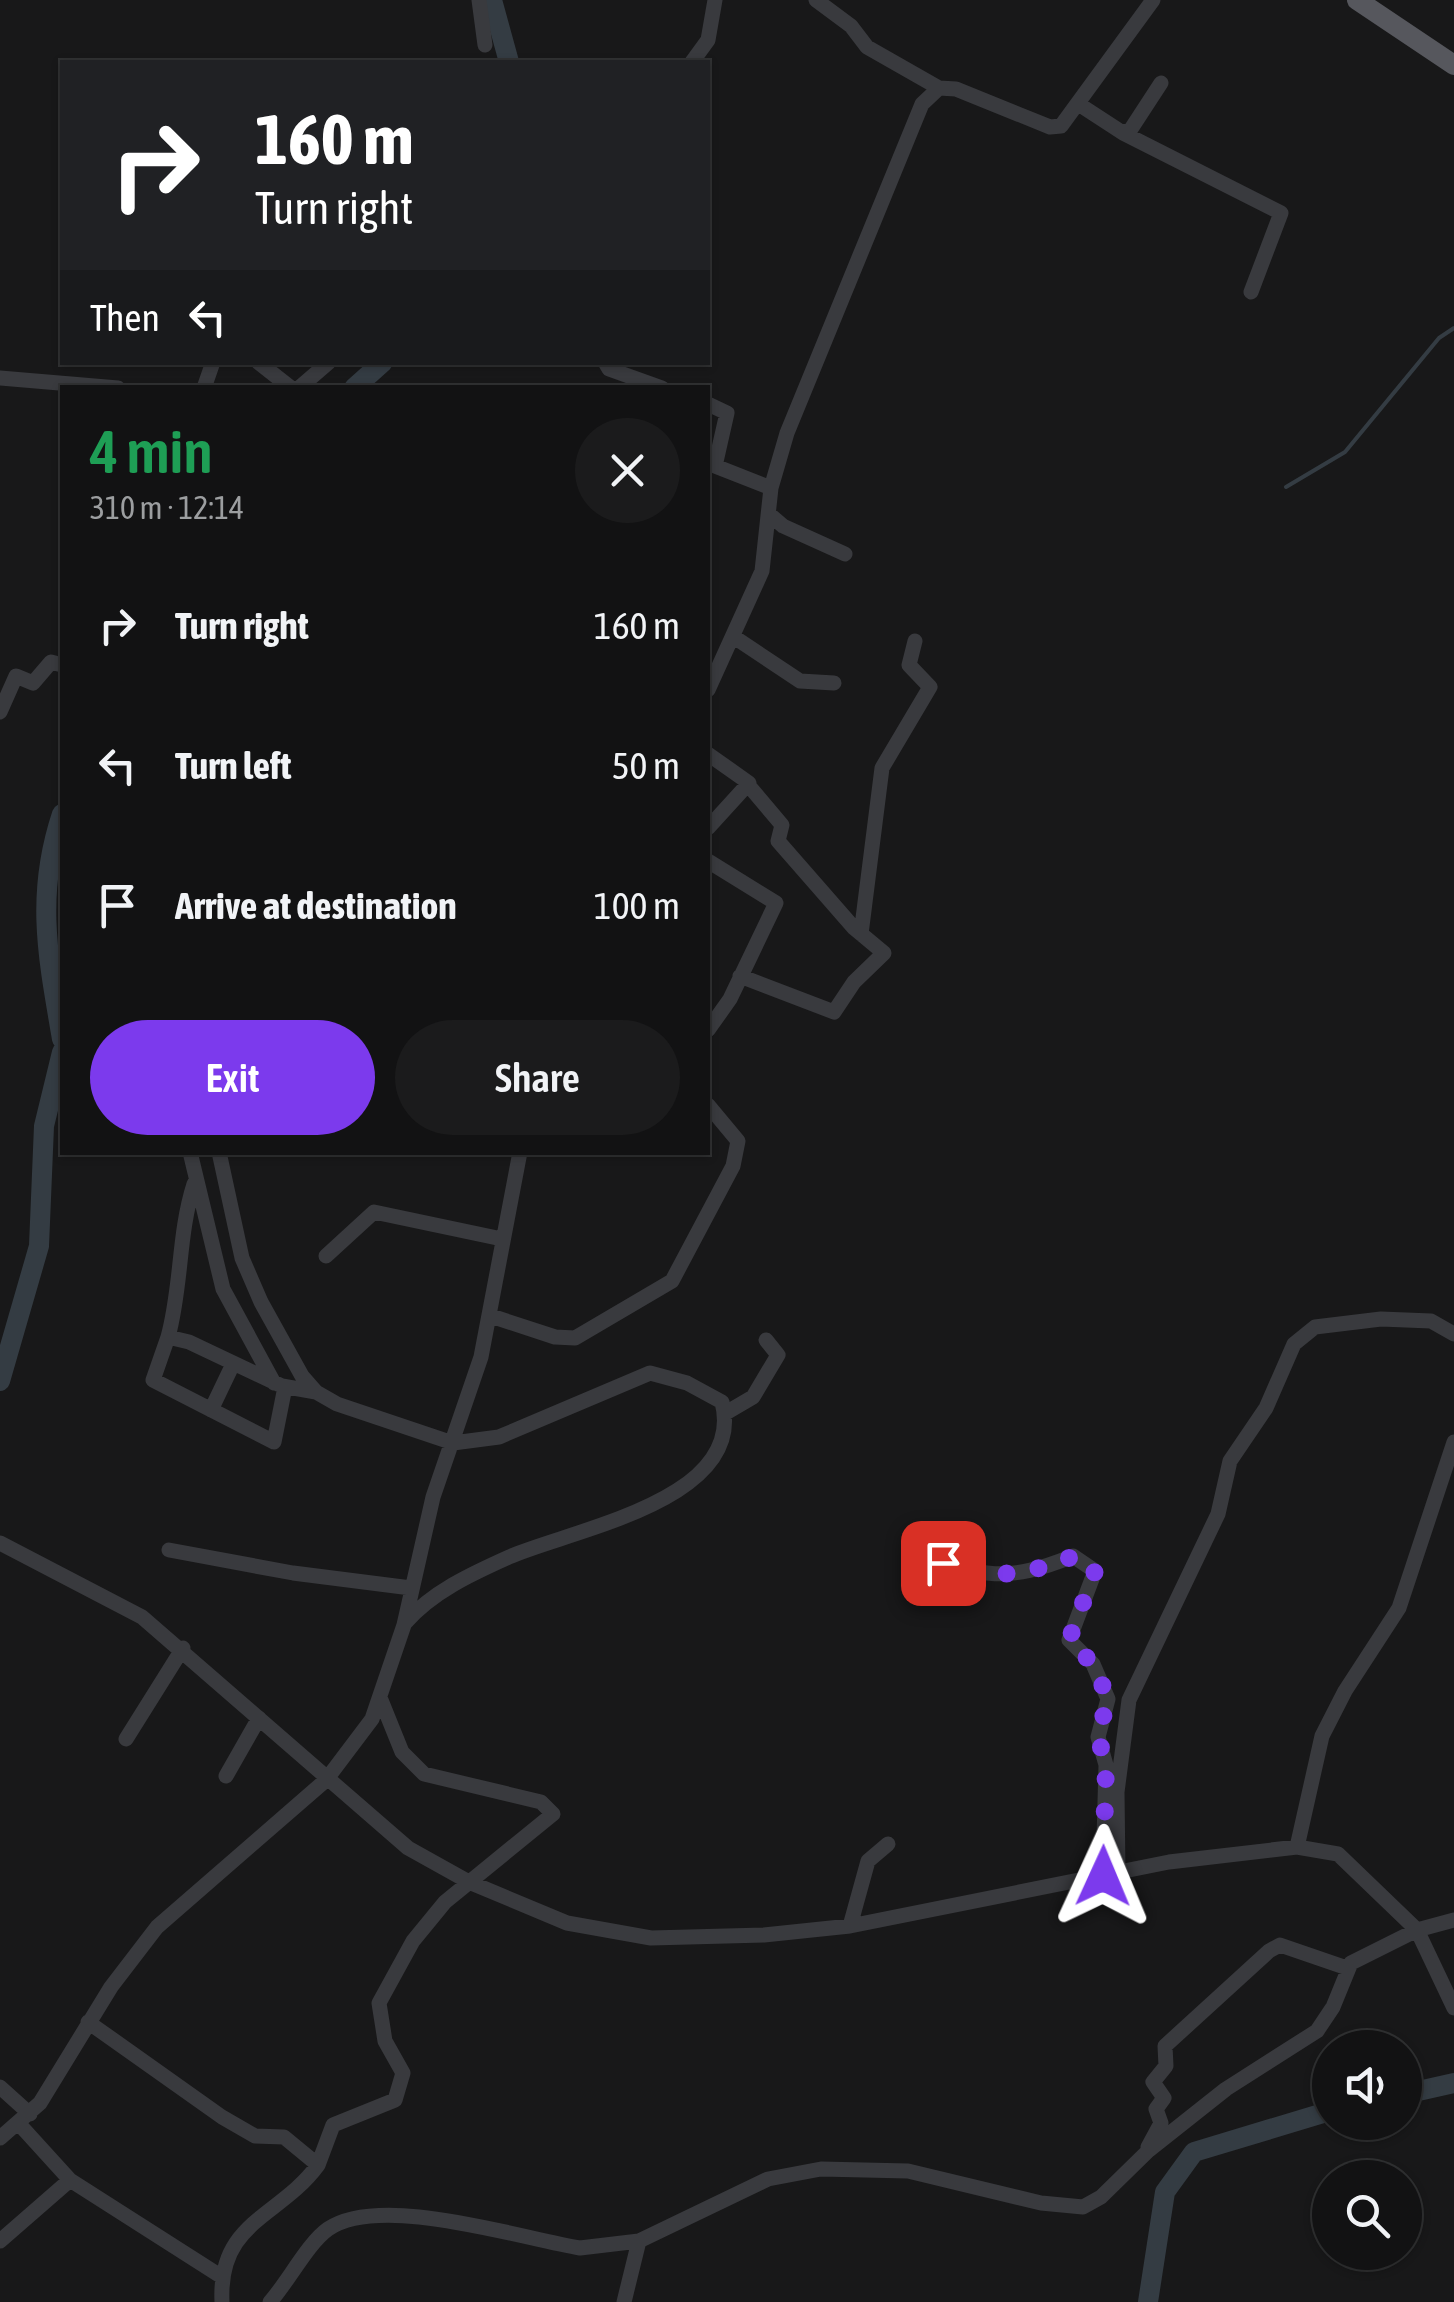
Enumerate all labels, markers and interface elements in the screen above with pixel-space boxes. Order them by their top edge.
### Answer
text: 160 m [255,99,414,179]
icon: right [90,100,220,230]
text: Turn right [255,182,413,234]
icon: left [180,290,235,345]
text: Then [90,296,160,339]
text: 4 min [90,417,213,486]
button: close [575,418,680,523]
text: 310 m · 12:14 [90,489,244,526]
icon: right [90,598,145,653]
text: Turn right [175,604,309,647]
text: 160 m [594,604,680,647]
icon: left [90,738,145,793]
text: Turn left [175,744,291,787]
text: 50 m [612,744,680,787]
icon: arrive [90,878,145,933]
text: Arrive at destination [175,884,457,927]
text: 100 m [594,884,680,927]
button: Exit [90,1020,375,1135]
button: Share [395,1020,680,1135]
pin [901,1521,986,1606]
icon: arrive [916,1536,971,1591]
position arrow [1051,1824,1155,1928]
map controls [1312,2030,1422,2270]
button: sound [1312,2030,1422,2140]
button: search [1312,2160,1422,2270]

